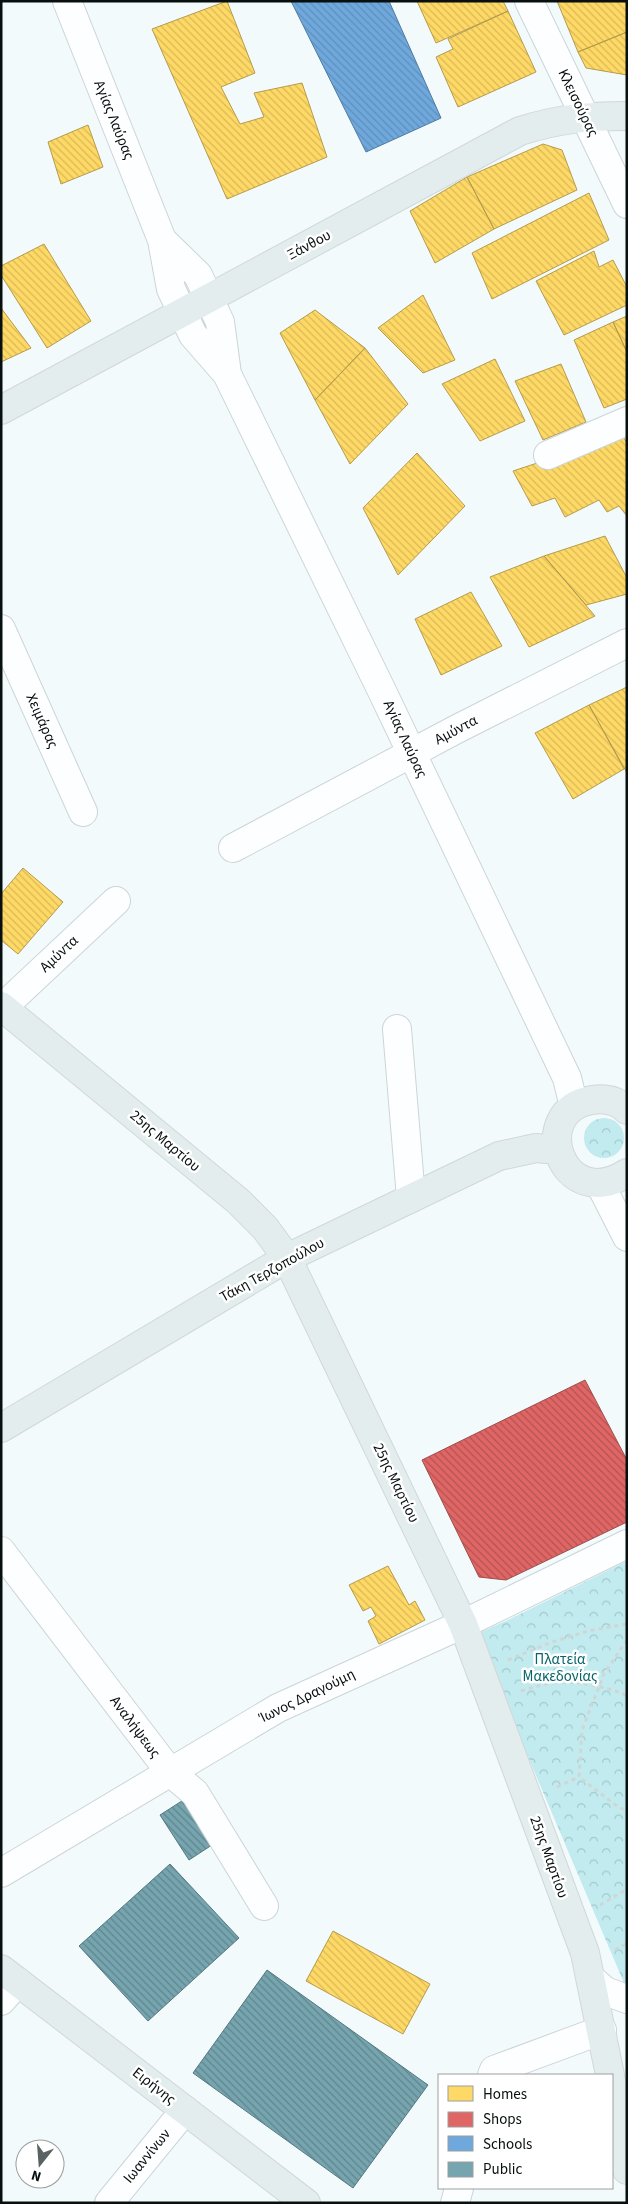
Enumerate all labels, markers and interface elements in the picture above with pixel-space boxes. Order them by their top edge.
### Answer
street label: Κλεισούρας [553,66,604,141]
street label: Αγίας Λαύρας [89,77,140,163]
street label: Ξάνθου [283,225,335,265]
street label: Χειμάρας [21,690,64,752]
street label: Αγίας Λαύρας [378,697,432,782]
street label: Αμύντα [431,710,482,750]
street label: Αμύντα [35,930,83,977]
street label: 25ης Μαρτίου [125,1105,205,1177]
street label: Τάκη Τερζοπούλου [216,1233,328,1307]
street label: 25ης Μαρτίου [368,1440,424,1526]
park label: Πλατεία Μακεδονίας [523,1649,598,1687]
street label: Ίωνος Δραγούμη [254,1664,359,1729]
street label: Αναλήψεως [105,1692,166,1763]
street label: 25ης Μαρτίου [524,1813,574,1901]
street label: Ειρήνης [128,2062,181,2110]
legend [438,2074,613,2189]
text: Homes [483,2084,527,2105]
text: Shops [483,2109,522,2130]
street label: Ιωαννίνων [118,2124,176,2188]
text: Schools [483,2134,532,2155]
north arrow [15,2139,65,2189]
text: Public [483,2159,522,2180]
text: N [29,2165,44,2186]

